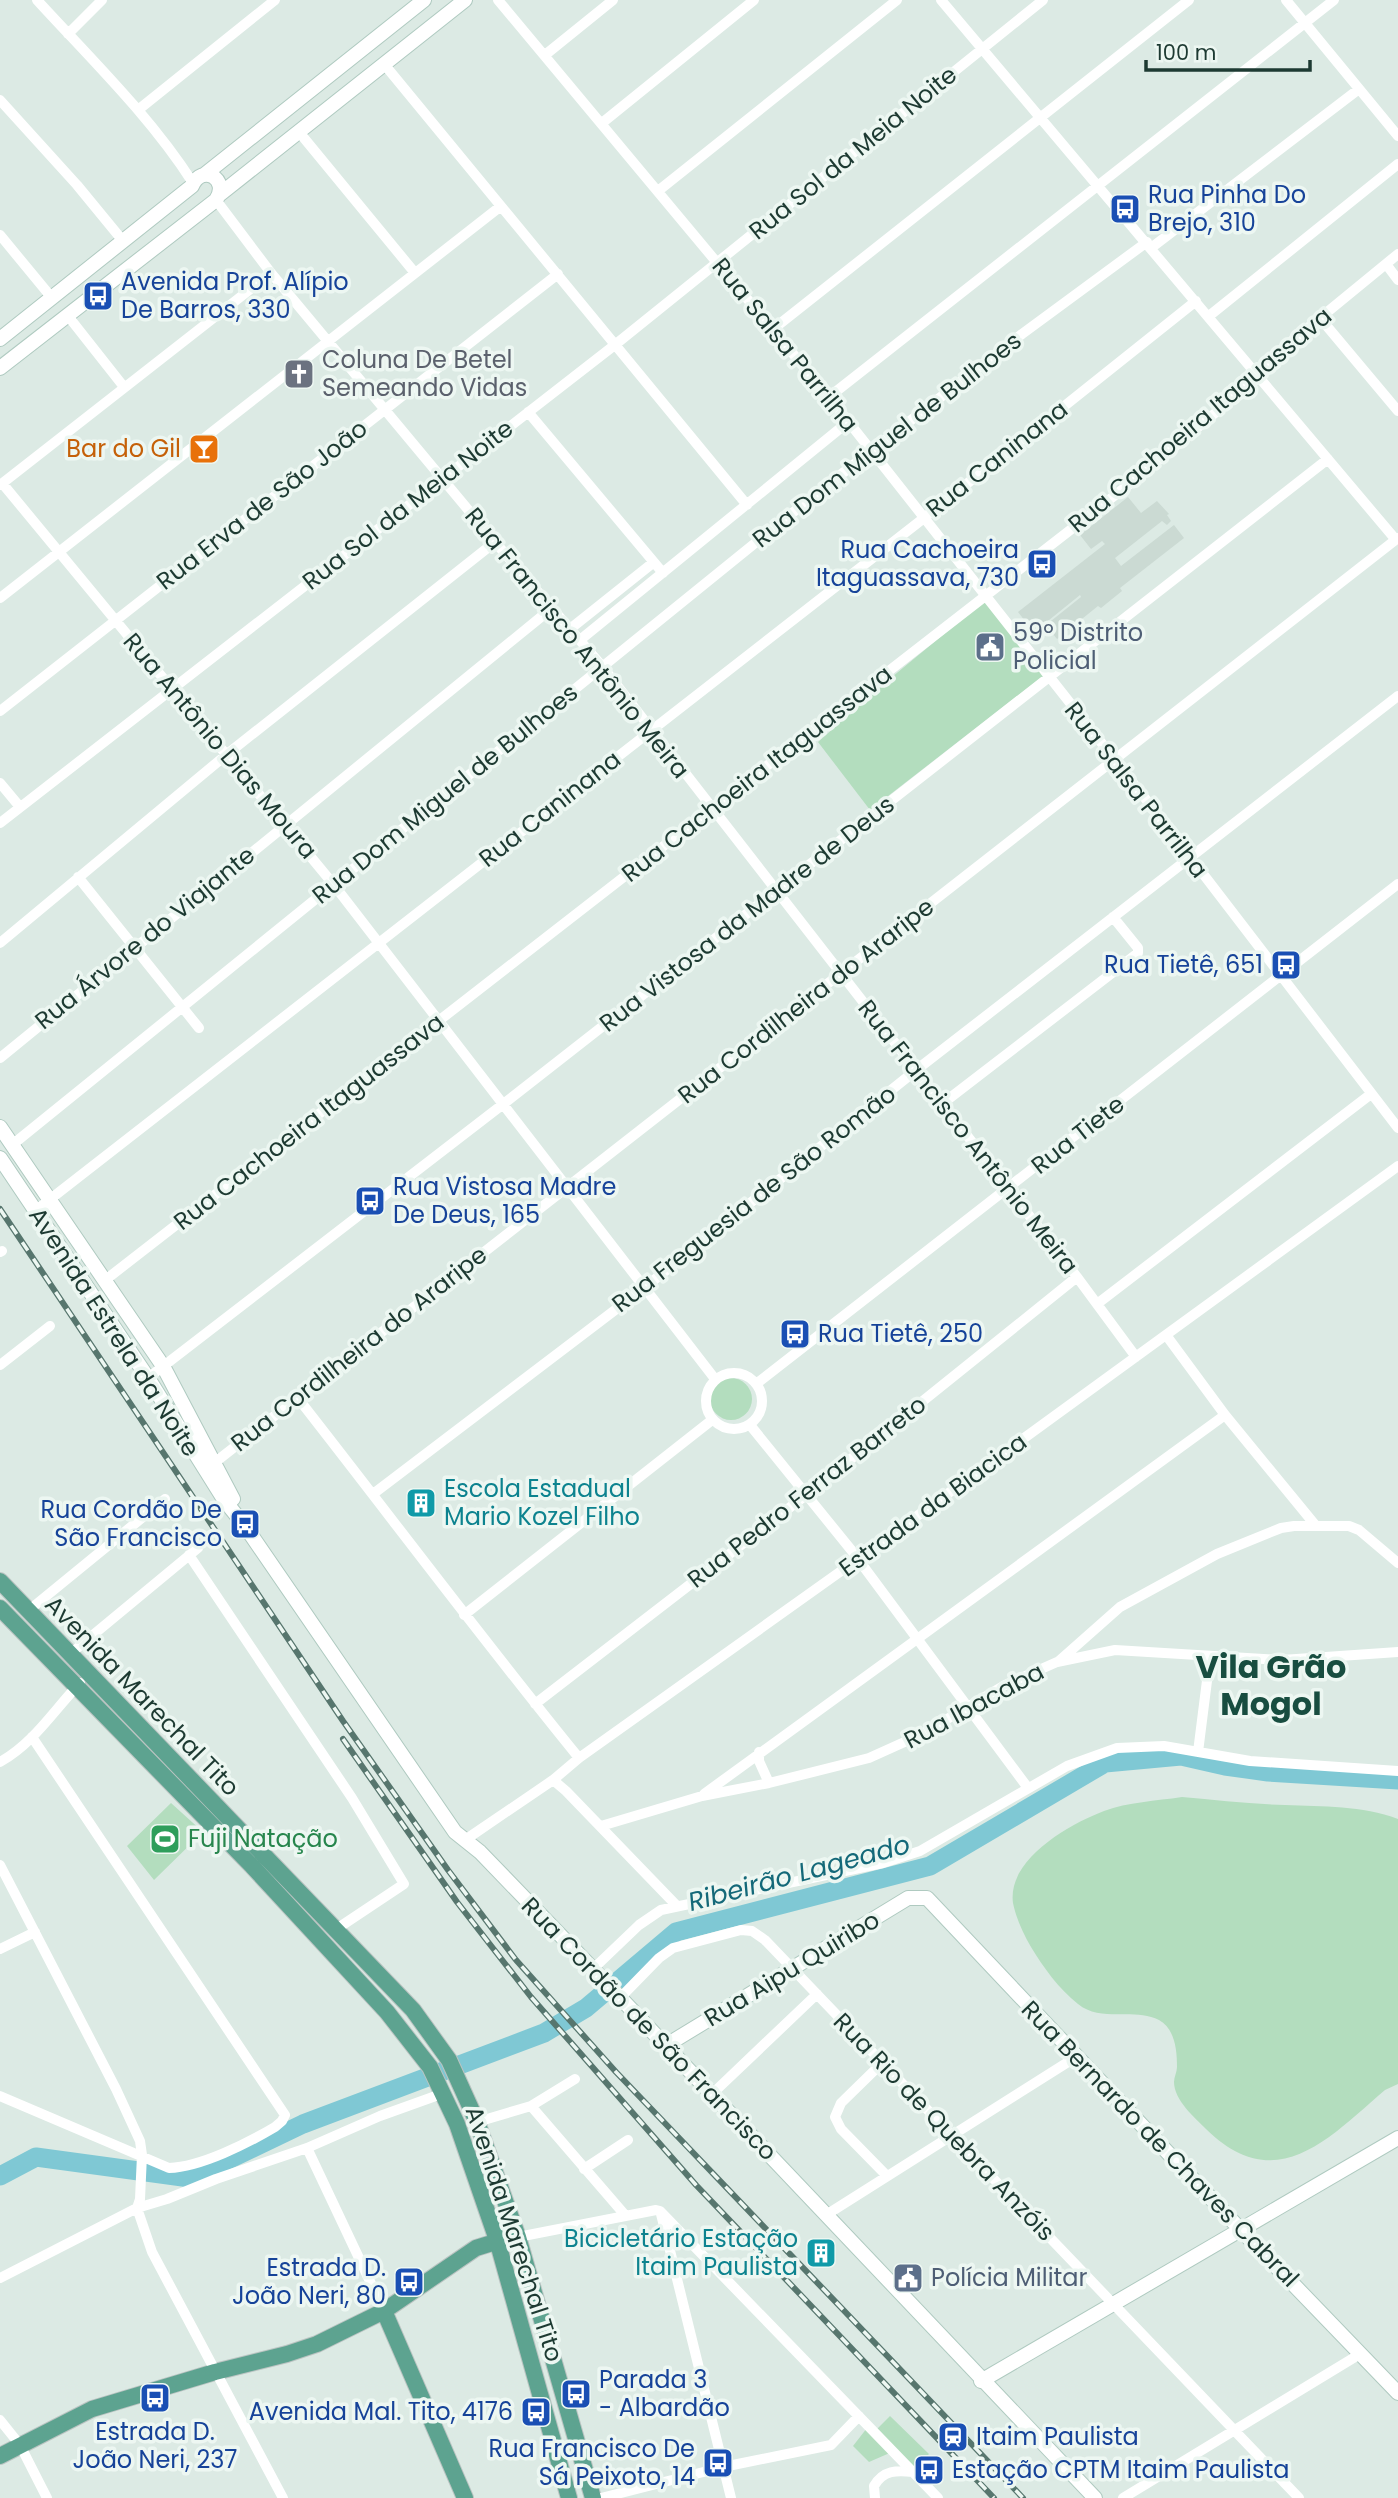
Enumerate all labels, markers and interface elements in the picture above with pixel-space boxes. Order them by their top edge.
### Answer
scale bar [1146,28,1310,72]
text: 100 m [1156,38,1216,67]
street label: Rua Sol da Meia Noite [742,58,964,247]
place label: Rua Pinha Do Brejo, 310 [1148,178,1306,239]
bus stop icon: Rua Pinha Do Brejo, 310 [1108,192,1142,226]
street label: Rua Salsa Parrilha [705,251,866,439]
place label: Avenida Prof. Alípio De Barros, 330 [121,265,349,326]
bus stop icon: Avenida Prof. Alípio De Barros, 330 [81,279,115,313]
street label: Rua Cachoeira Itaguassava [1061,299,1338,540]
street label: Rua Dom Miguel de Bulhoes [745,324,1028,555]
place label: Coluna De Betel Semeando Vidas [322,343,527,404]
church icon: Coluna De Betel Semeando Vidas [282,357,316,391]
street label: Rua Caninana [919,393,1075,524]
street label: Rua Erva de São João [149,412,374,597]
street label: Rua Sol da Meia Noite [295,412,520,597]
place label: Bar do Gil [66,432,181,465]
bar icon: Bar do Gil [187,432,221,466]
street label: Rua Francisco Antônio Meira [458,500,697,785]
place label: Rua Cachoeira Itaguassava, 730 [816,533,1019,594]
bus stop icon: Rua Cachoeira Itaguassava, 730 [1025,547,1059,581]
place label: 59º Distrito Policial [1013,616,1143,677]
street label: Rua Antônio Dias Moura [116,626,325,866]
public building icon: 59º Distrito Policial [973,630,1007,664]
street label: Rua Cachoeira Itaguassava [615,658,899,890]
street label: Rua Dom Miguel de Bulhoes [305,676,584,911]
street label: Rua Salsa Parrilha [1057,695,1216,885]
street label: Rua Caninana [472,743,628,874]
street label: Rua Vistosa da Madre de Deus [592,788,901,1039]
street label: Rua Árvore do Viajante [28,838,262,1037]
street label: Rua Cordilheira do Araripe [671,890,941,1111]
place label: Rua Tietê, 651 [1104,948,1263,981]
bus stop icon: Rua Tietê, 651 [1269,948,1303,982]
street label: Rua Francisco Antônio Meira [851,993,1086,1281]
street label: Rua Cachoeira Itaguassava [167,1006,451,1238]
street label: Rua Freguesia de São Romão [605,1077,902,1320]
street label: Rua Tiete [1024,1088,1131,1181]
place label: Rua Vistosa Madre De Deus, 165 [393,1170,616,1231]
bus stop icon: Rua Vistosa Madre De Deus, 165 [353,1184,387,1218]
street label: Avenida Estrela da Noite [21,1201,208,1463]
street label: Rua Cordilheira do Araripe [224,1238,494,1459]
bus stop icon: Rua Tietê, 250 [778,1317,812,1351]
place label: Rua Tietê, 250 [818,1317,983,1350]
street label: Rua Pedro Ferraz Barreto [680,1388,933,1595]
street label: Estrada da Biacica [832,1425,1033,1584]
place label: Escola Estadual Mario Kozel Filho [444,1472,640,1533]
building icon: Escola Estadual Mario Kozel Filho [404,1486,438,1520]
place label: Rua Cordão De São Francisco [41,1493,222,1554]
bus stop icon: Rua Cordão De São Francisco [228,1507,262,1541]
street label: Avenida Marechal Tito [38,1588,247,1803]
district label: Vila Grão Mogol [1196,1644,1346,1726]
street label: Rua Ibacaba [898,1655,1050,1756]
sports icon: Fuji Natação [148,1822,182,1856]
place label: Fuji Natação [188,1822,338,1855]
water label: Ribeirão Lageado [684,1826,914,1920]
street label: Rua Cordão de São Francisco [514,1890,784,2168]
street label: Rua Aipu Quiribo [698,1903,886,2034]
street label: Rua Bernardo de Chaves Cabral [1014,1993,1307,2294]
street label: Rua Rio de Quebra Anzóis [826,2005,1062,2248]
street label: Avenida Marechal Tito [458,2102,571,2366]
place label: Bicicletário Estação Itaim Paulista [564,2222,798,2283]
building icon: Bicicletário Estação Itaim Paulista [804,2236,838,2270]
place label: Estrada D. João Neri, 80 [232,2251,386,2312]
public building icon: Polícia Militar [891,2261,925,2295]
place label: Polícia Militar [931,2261,1088,2294]
bus stop icon: Estrada D. João Neri, 80 [392,2265,426,2299]
place label: Parada 3 - Albardão [599,2363,730,2424]
bus stop icon: Parada 3 - Albardão [559,2377,593,2411]
bus stop icon: Estrada D. João Neri, 237 [138,2381,172,2415]
place label: Avenida Mal. Tito, 4176 [249,2395,513,2428]
bus stop icon: Avenida Mal. Tito, 4176 [519,2395,553,2429]
place label: Estrada D. João Neri, 237 [73,2415,237,2476]
station icon: Itaim Paulista [936,2420,970,2454]
place label: Itaim Paulista [976,2420,1139,2453]
place label: Rua Francisco De Sá Peixoto, 14 [489,2432,695,2493]
bus stop icon: Rua Francisco De Sá Peixoto, 14 [701,2446,735,2480]
bus stop icon: Estação CPTM Itaim Paulista [912,2453,946,2487]
place label: Estação CPTM Itaim Paulista [952,2453,1290,2486]

